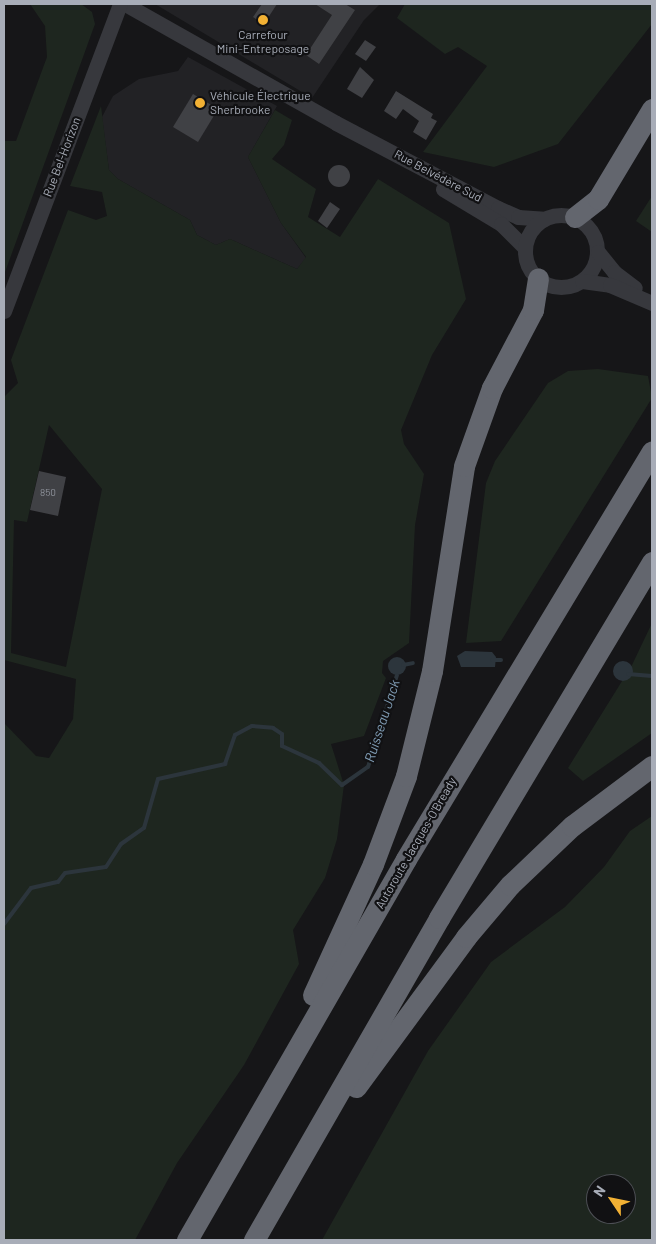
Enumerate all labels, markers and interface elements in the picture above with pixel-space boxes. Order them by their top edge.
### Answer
marker: Carrefour Mini-Entreposage [257,14,269,26]
place label: Carrefour Mini-Entreposage [217,28,309,56]
place label: Véhicule Électrique Sherbrooke [210,89,311,117]
marker: Véhicule Électrique Sherbrooke [194,97,206,109]
street label: Rue Bel-Horizon [40,115,84,199]
street label: Rue Belvédère Sud [392,147,484,205]
house number: 850 [40,487,56,499]
water label: Ruisseau Jack [361,678,403,764]
street label: Autoroute Jacques-O'Bready [372,775,460,911]
north arrow [586,1174,636,1224]
text: N [589,1182,609,1200]

